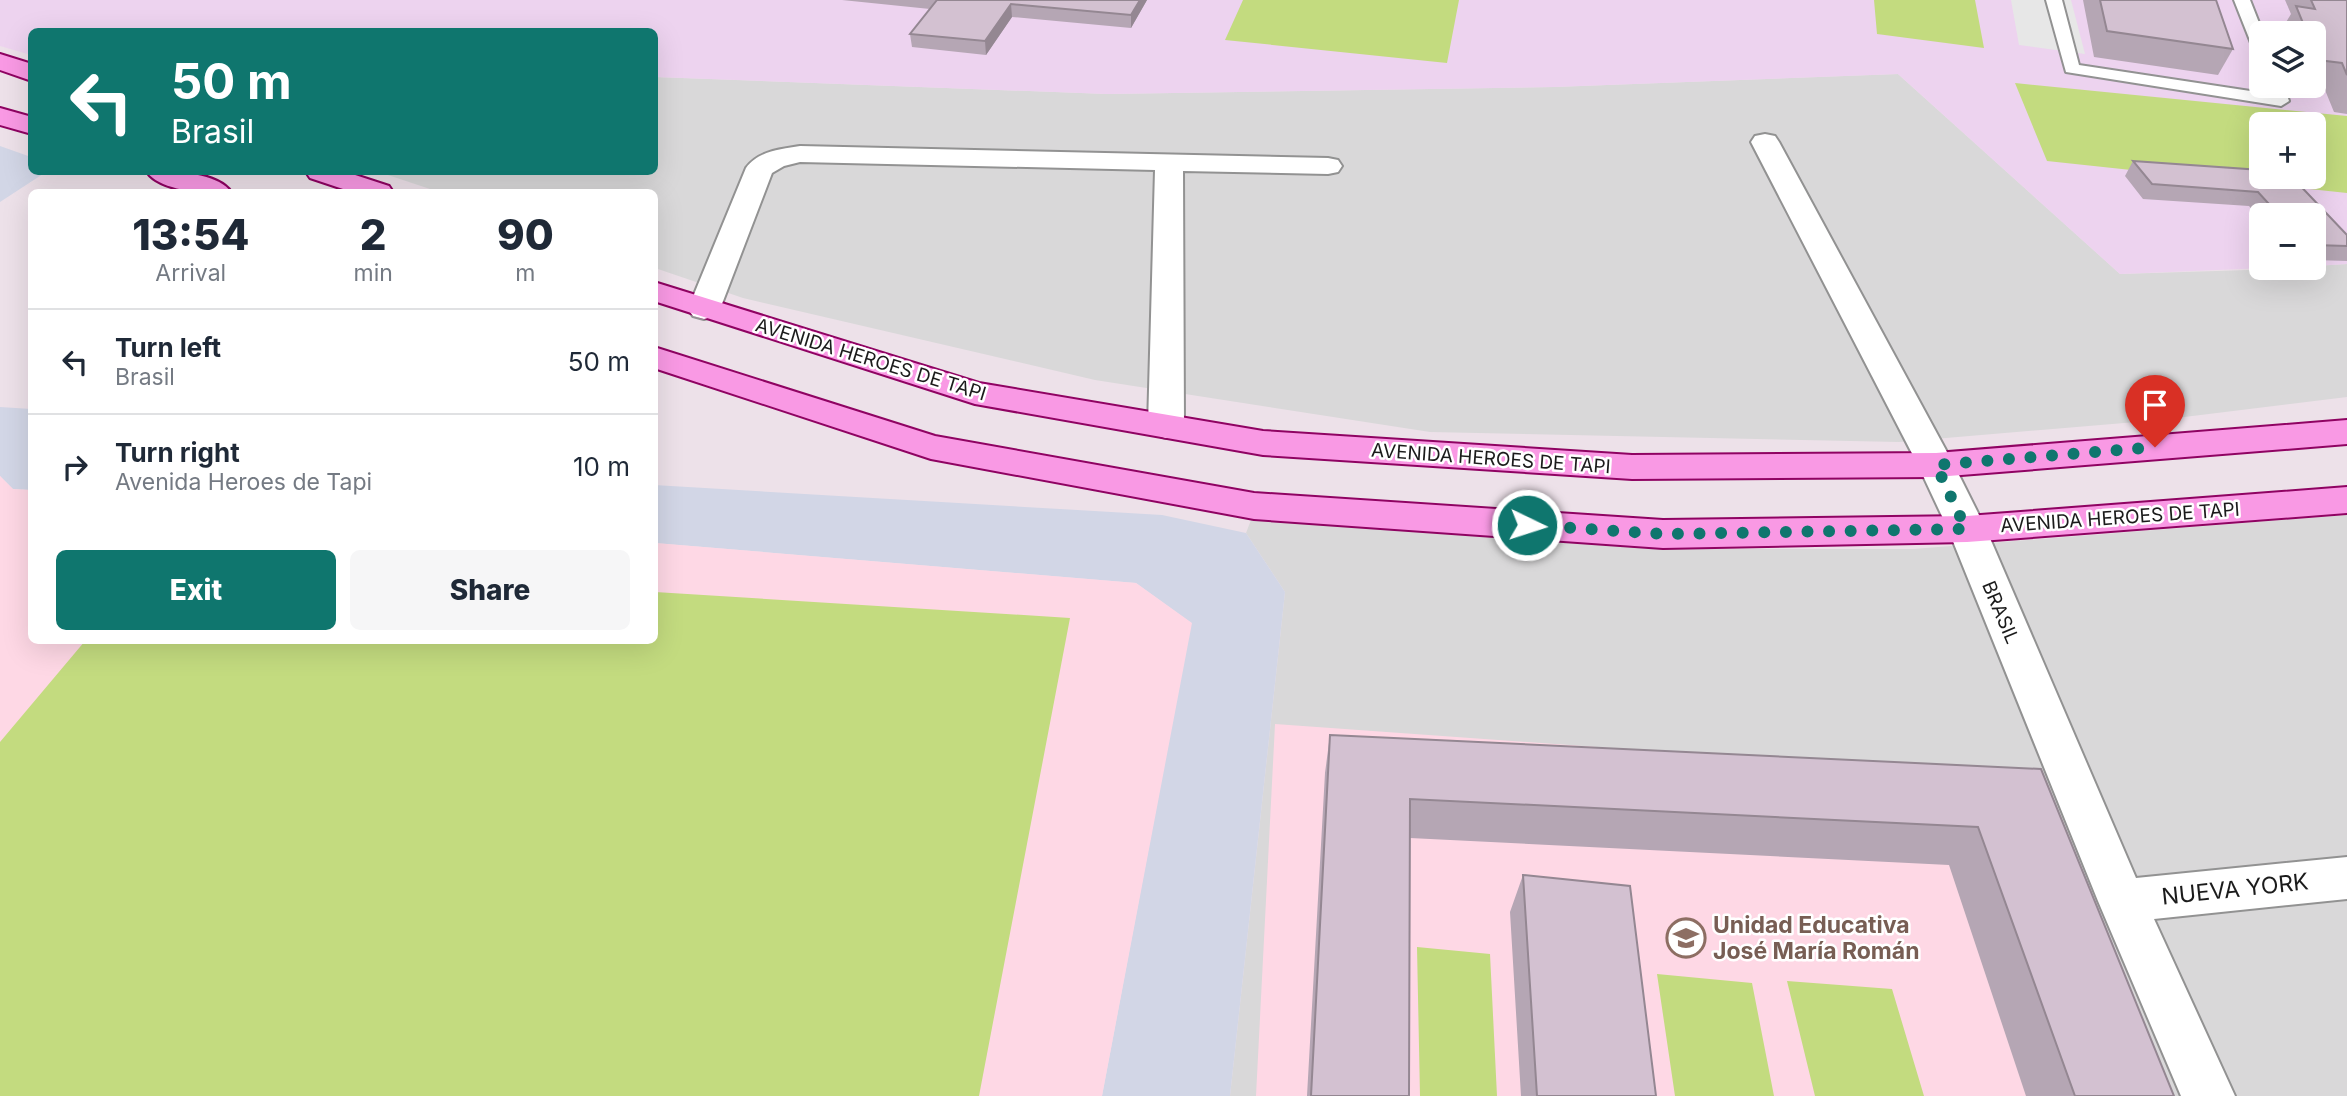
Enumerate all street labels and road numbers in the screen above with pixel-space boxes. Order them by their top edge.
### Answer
street label: AVENIDA HEROES DE TAPI [753,313,989,406]
street label: AVENIDA HEROES DE TAPI [1370,439,1611,478]
street label: AVENIDA HEROES DE TAPI [2000,498,2241,537]
street label: BRASIL [1977,577,2024,647]
street label: NUEVA YORK [2160,867,2310,911]

